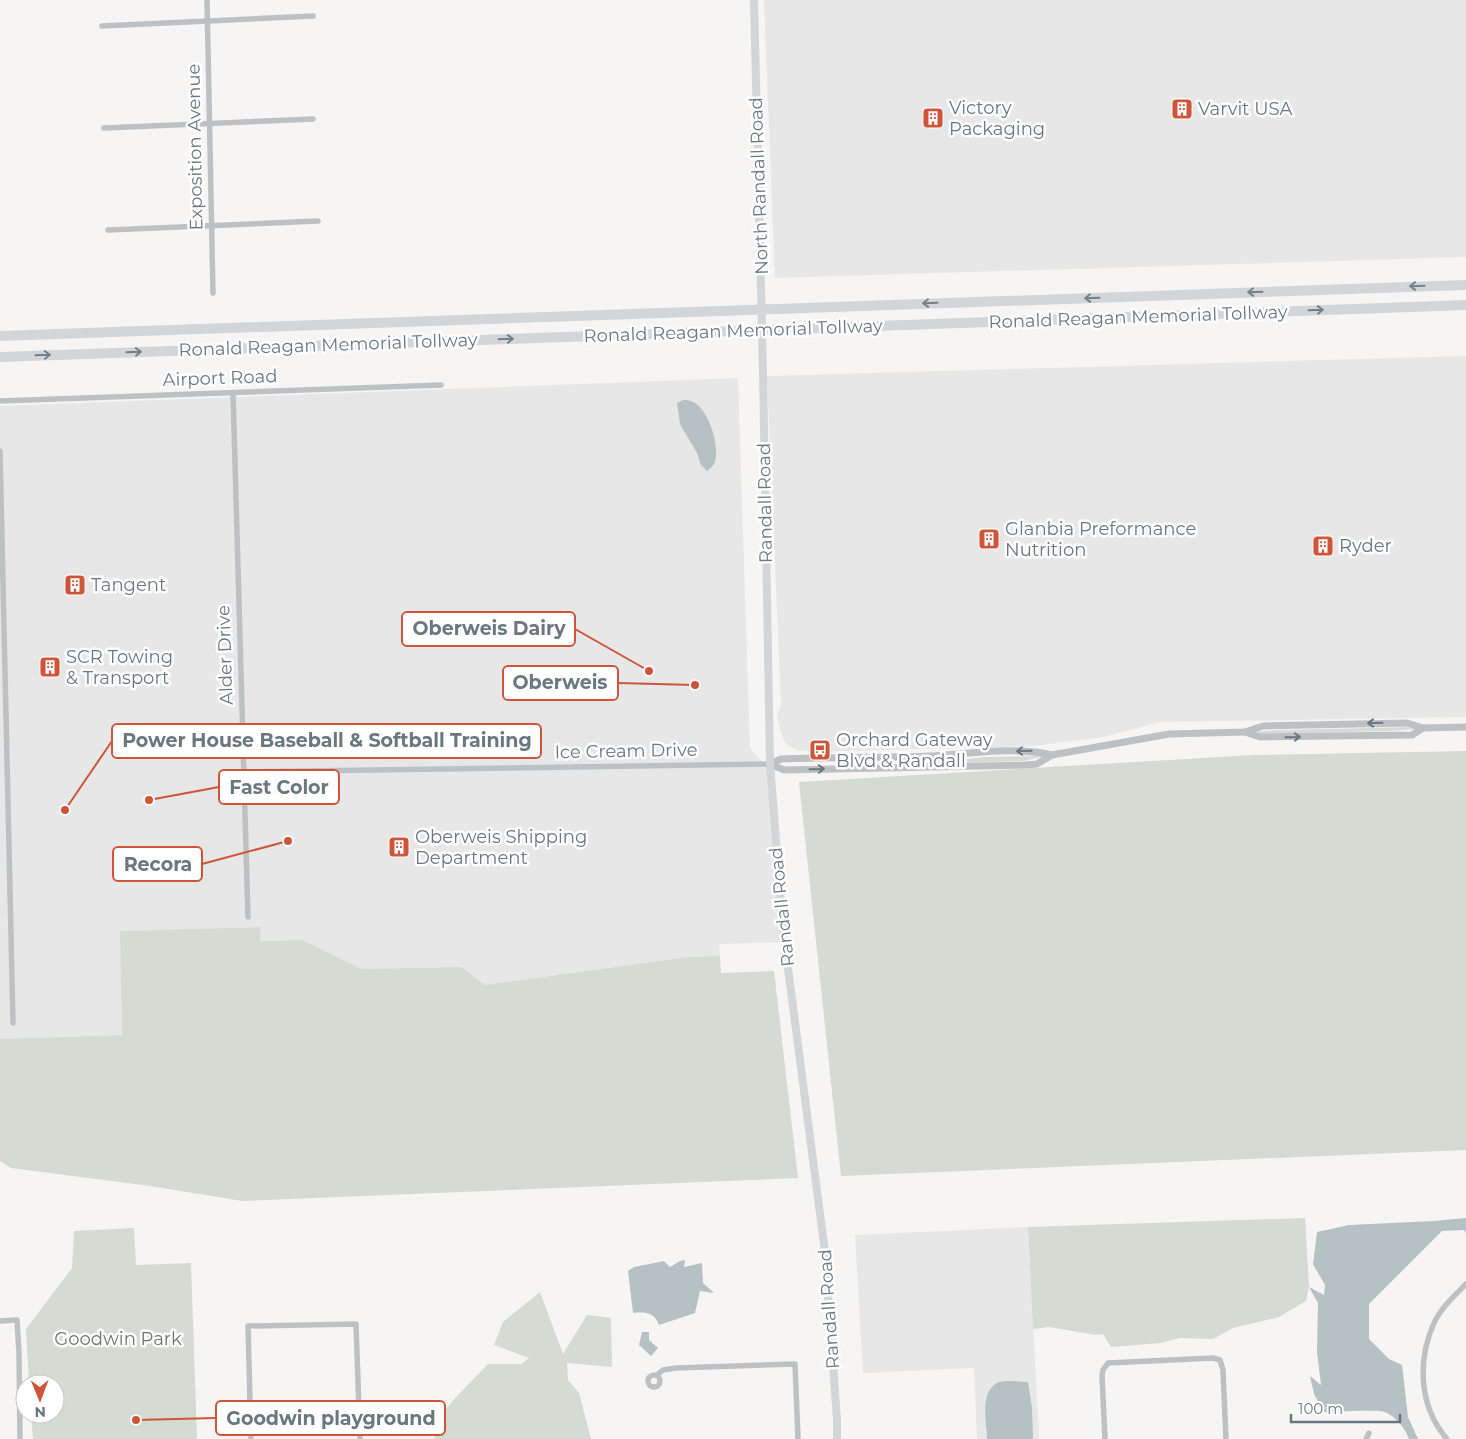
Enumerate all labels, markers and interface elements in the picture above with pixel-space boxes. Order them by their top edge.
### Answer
street label: Exposition Avenue [183,63,207,230]
street label: North Randall Road [745,97,773,275]
place label: Victory Packaging [949,97,1045,140]
building icon: Varvit USA [1170,97,1194,121]
place label: Varvit USA [1198,98,1292,120]
building icon: Victory Packaging [921,106,945,130]
one-way arrow [1410,282,1426,291]
one-way arrow [1247,287,1264,297]
one-way arrow [1085,293,1101,302]
one-way arrow [922,299,938,308]
street label: Ronald Reagan Memorial Tollway [988,301,1288,333]
one-way arrow [1308,306,1324,315]
street label: Ronald Reagan Memorial Tollway [583,315,883,347]
street label: Ronald Reagan Memorial Tollway [178,329,478,361]
one-way arrow [498,334,514,344]
one-way arrow [126,347,142,356]
one-way arrow [34,350,50,360]
street label: Airport Road [162,365,278,391]
street label: Randall Road [753,443,777,563]
place label: Glanbia Preformance Nutrition [1005,518,1196,561]
building icon: Glanbia Preformance Nutrition [977,527,1001,551]
building icon: Ryder [1311,534,1335,558]
place label: Ryder [1339,535,1392,557]
building icon: Tangent [63,573,87,597]
place label: Tangent [91,574,166,596]
street label: Alder Drive [212,605,238,705]
callout: Oberweis Dairy [402,612,575,646]
text: Oberweis Dairy [413,617,566,640]
place label: SCR Towing & Transport [66,646,173,689]
building icon: SCR Towing & Transport [38,655,62,679]
callout: Oberweis [503,666,618,700]
text: Oberweis [513,671,607,694]
one-way arrow [1367,719,1383,728]
callout: Power House Baseball & Softball Training [112,724,541,758]
text: Power House Baseball & Softball Training [122,729,532,752]
place label: Orchard Gateway Blvd & Randall [836,729,993,772]
one-way arrow [1284,732,1300,742]
bus stop icon: Orchard Gateway Blvd & Randall [808,738,832,762]
street label: Ice Cream Drive [554,739,698,763]
one-way arrow [1017,746,1033,756]
one-way arrow [809,764,825,774]
callout: Fast Color [219,770,339,804]
text: Fast Color [229,776,329,799]
place label: Oberweis Shipping Department [415,826,587,869]
building icon: Oberweis Shipping Department [387,835,411,859]
street label: Randall Road [765,846,799,968]
callout: Recora [113,847,202,881]
text: Recora [124,853,192,876]
street label: Randall Road [814,1248,844,1370]
park label: Goodwin Park [54,1328,182,1350]
north arrow [15,1374,65,1424]
scale bar [1291,1392,1400,1424]
text: 100 m [1298,1399,1343,1418]
callout: Goodwin playground [216,1401,445,1435]
text: N [34,1403,46,1421]
text: Goodwin playground [226,1407,436,1430]

